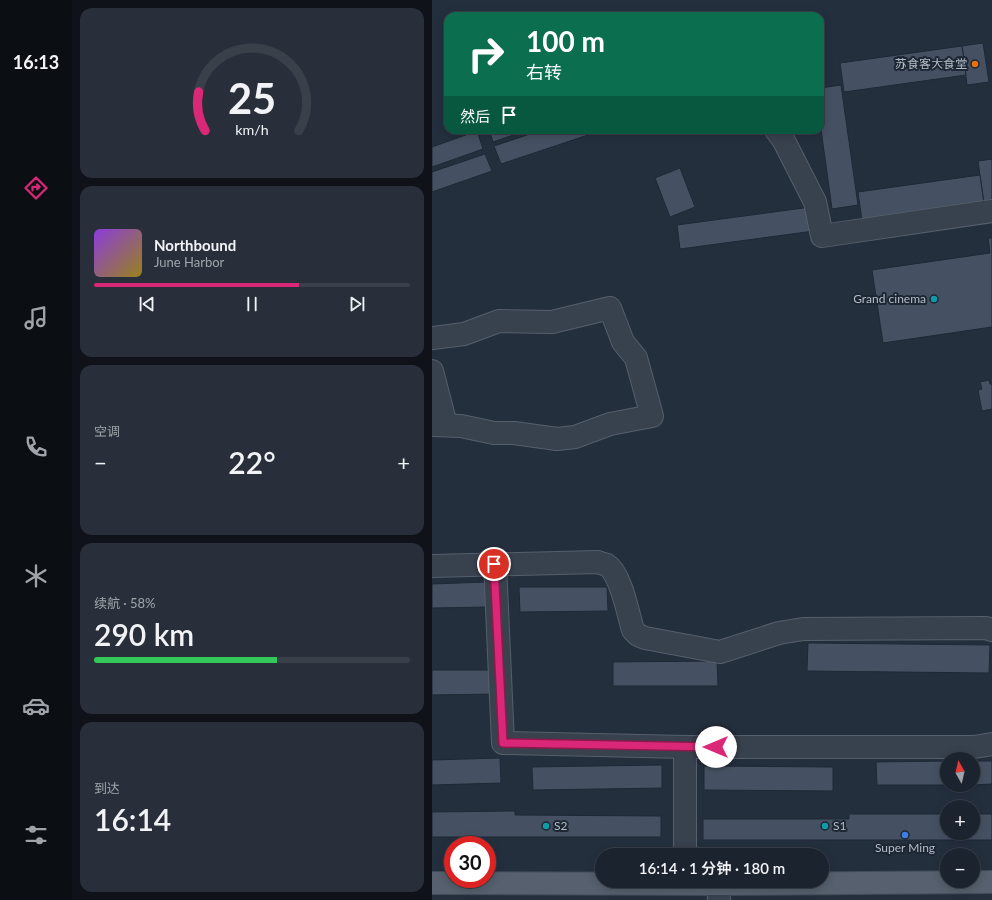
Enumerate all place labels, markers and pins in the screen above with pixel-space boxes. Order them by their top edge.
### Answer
place label: 苏食客大食堂 [895,56,967,71]
marker: 苏食客大食堂 [970,59,980,69]
place label: Grand cinema [853,291,926,306]
marker: Grand cinema [929,294,939,304]
pin [477,547,511,581]
place label: S2 [554,818,568,833]
place label: S1 [833,818,847,833]
marker: S2 [541,821,551,831]
marker: S1 [820,821,830,831]
marker: Super Ming [900,830,910,840]
place label: Super Ming [875,840,935,855]

